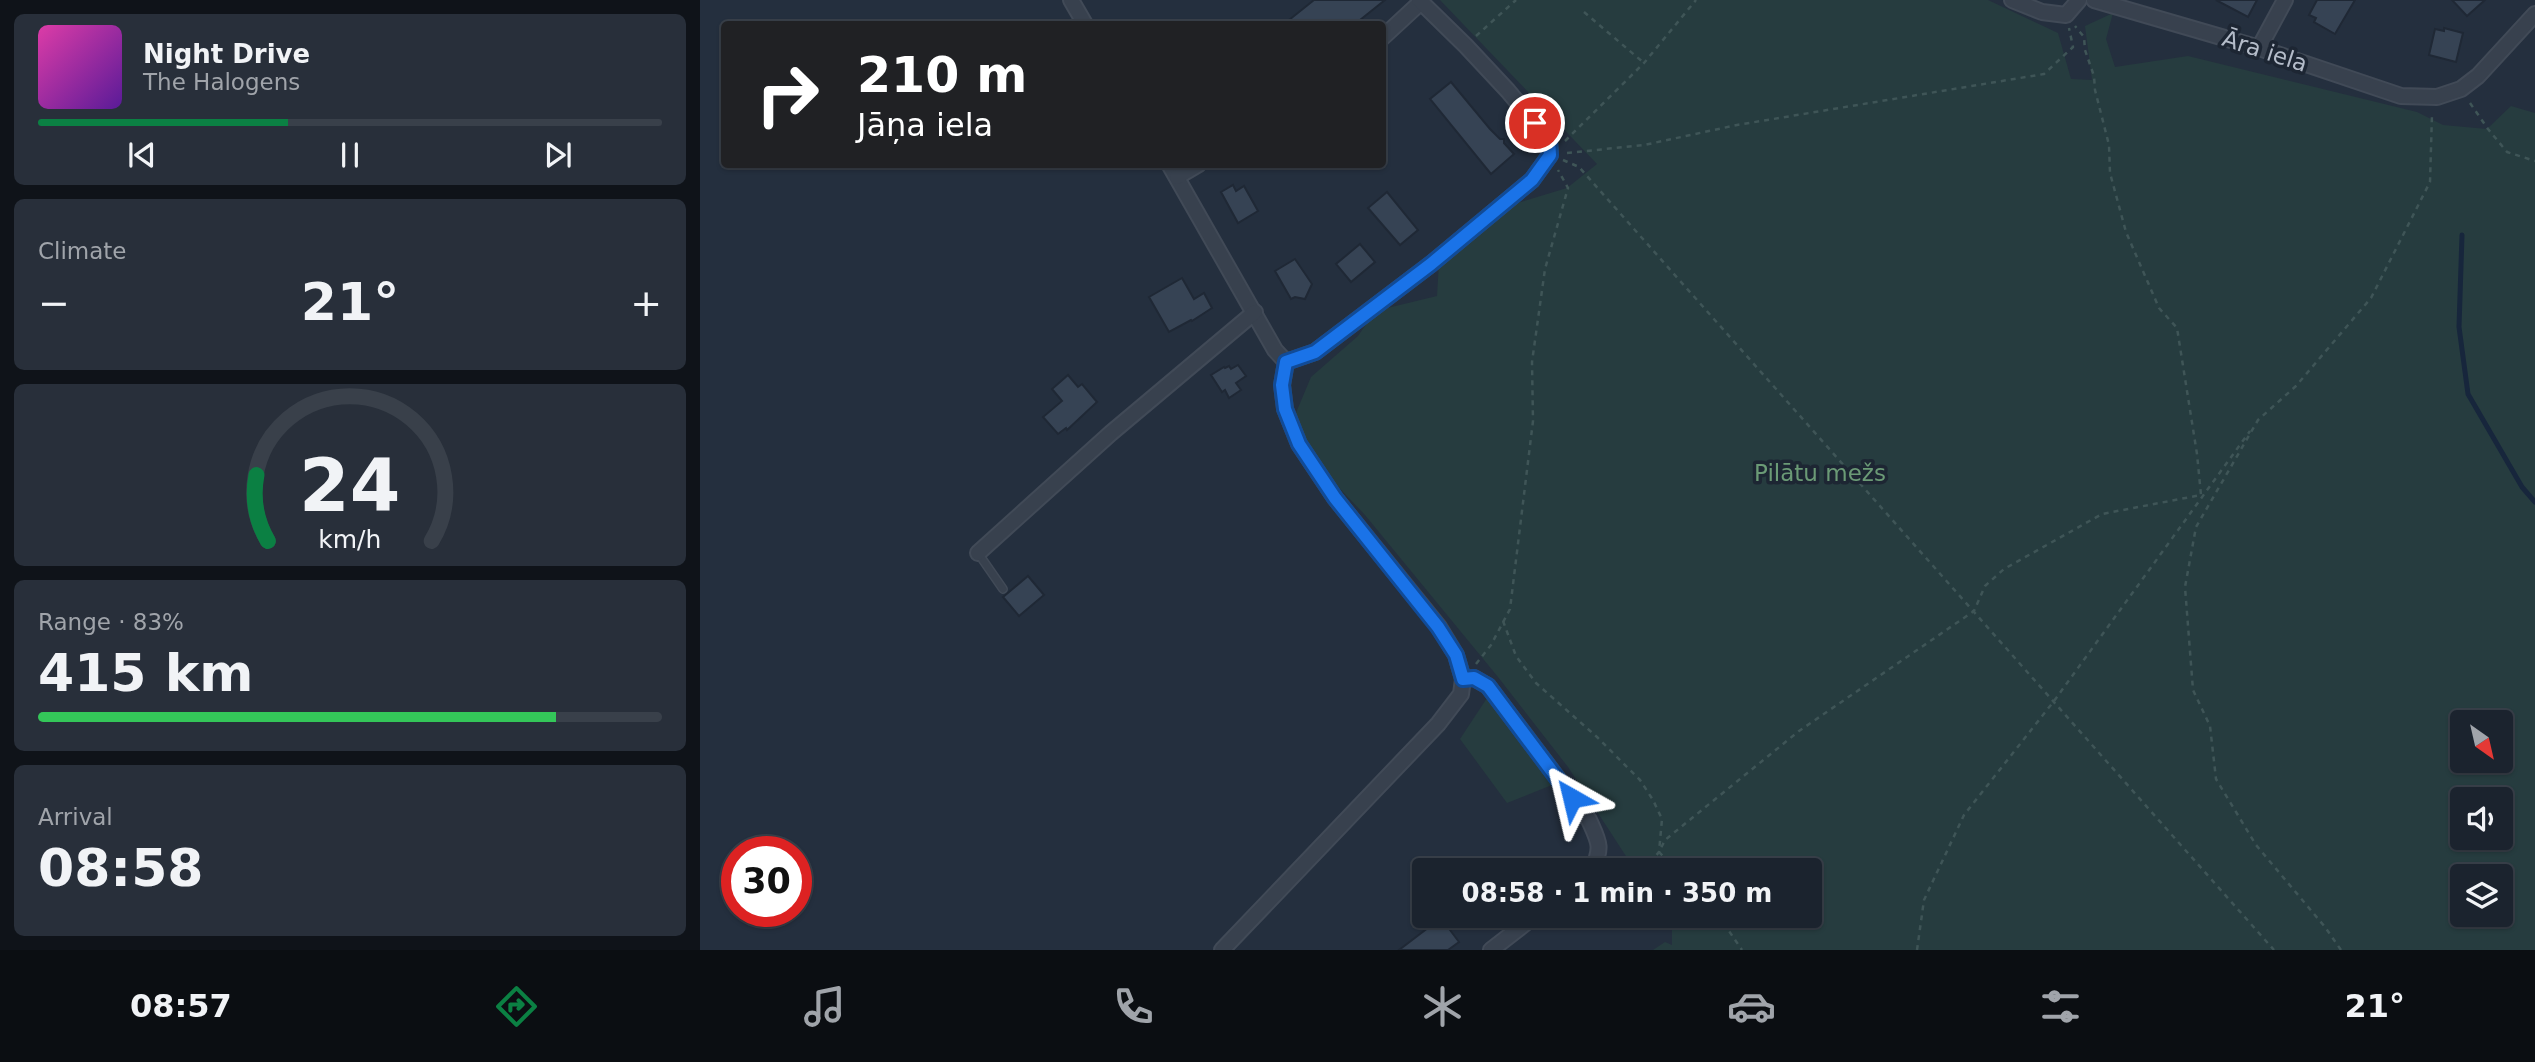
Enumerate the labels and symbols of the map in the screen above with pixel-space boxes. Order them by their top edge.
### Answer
street label: Āra iela [2219,25,2311,77]
pin [1505,93,1565,153]
park label: Pilātu mežs [1754,460,1886,486]
north arrow [2450,710,2513,774]
position arrow [1535,761,1609,835]
speed limit sign: 30 [721,836,812,927]

